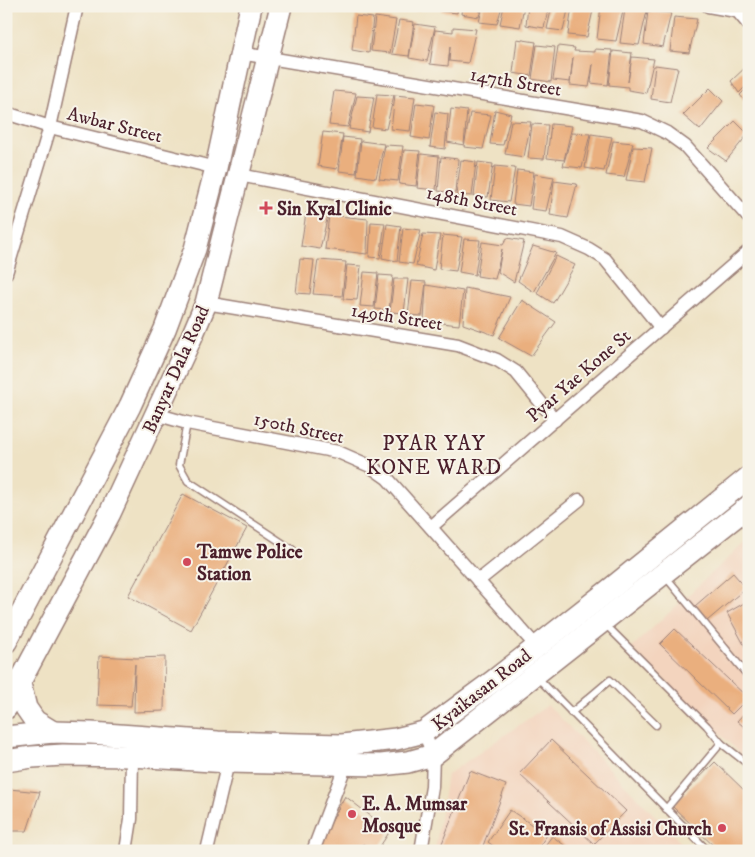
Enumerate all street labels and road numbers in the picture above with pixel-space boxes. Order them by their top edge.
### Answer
street label: 147th Street [468,63,563,102]
street label: Awbar Street [65,103,164,148]
street label: 148th Street [424,181,519,222]
street label: 149th Street [349,299,444,336]
street label: Banyar Dala Road [138,302,215,437]
street label: Pyar Yae Kone St [522,325,636,428]
street label: 150th Street [252,408,346,449]
street label: Kyaikasan Road [428,644,537,736]

